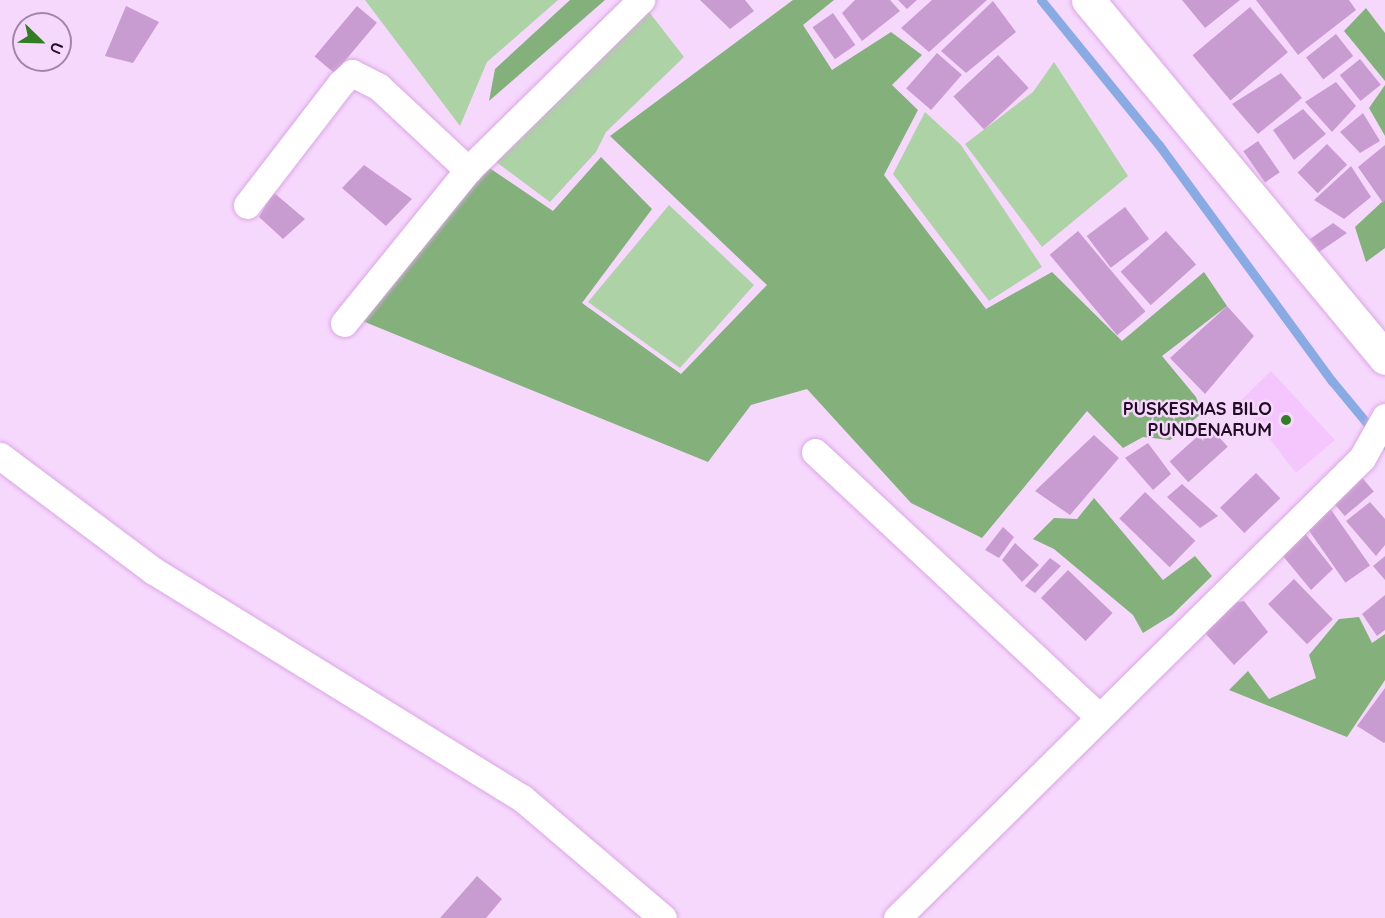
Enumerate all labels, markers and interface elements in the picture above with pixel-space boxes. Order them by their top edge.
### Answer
north arrow [12,12,72,72]
text: U [45,39,68,57]
place label: PUSKESMAS BILO PUNDENARUM [1123,399,1272,442]
marker: PUSKESMAS BILO PUNDENARUM [1277,411,1295,429]

